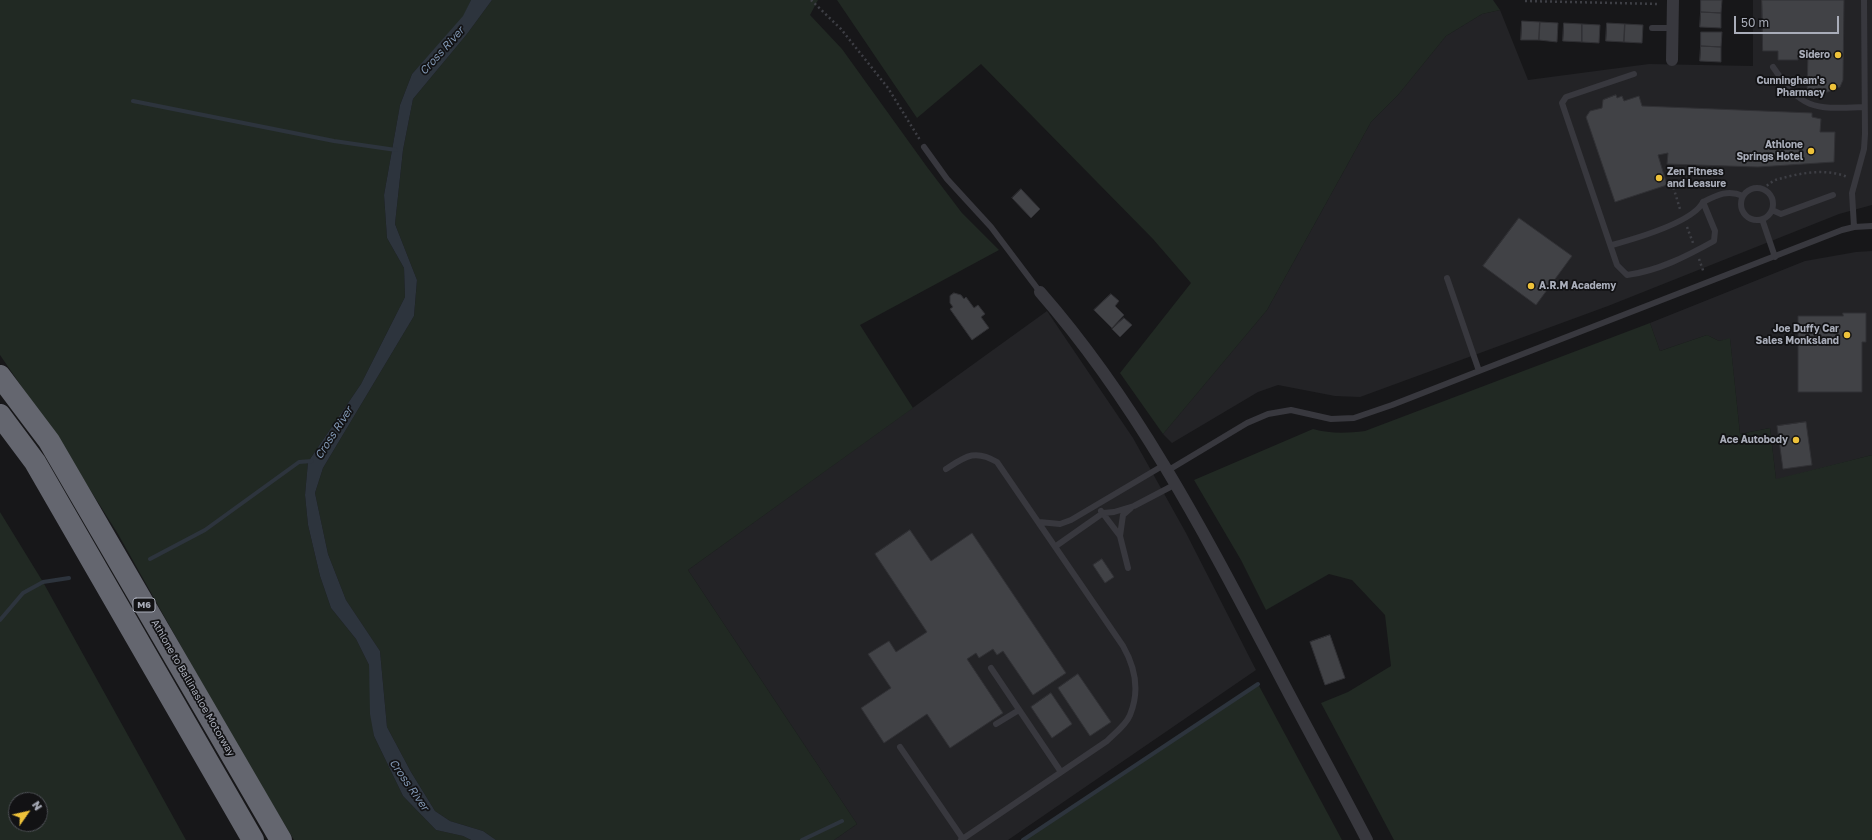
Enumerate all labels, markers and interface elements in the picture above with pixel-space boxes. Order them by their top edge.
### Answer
scale bar [1736,8,1841,34]
text: 50 m [1741,15,1769,30]
water label: Cross River [417,24,467,78]
place label: Sidero [1799,49,1830,61]
marker: Sidero [1833,50,1843,60]
place label: Cunningham's Pharmacy [1756,75,1825,98]
marker: Cunningham's Pharmacy [1828,82,1838,92]
place label: Athlone Springs Hotel [1736,139,1803,162]
marker: Athlone Springs Hotel [1806,146,1816,156]
place label: Zen Fitness and Leasure [1667,166,1726,190]
marker: Zen Fitness and Leasure [1654,173,1664,183]
place label: A.R.M Academy [1539,280,1616,292]
marker: A.R.M Academy [1526,281,1536,291]
place label: Joe Duffy Car Sales Monksland [1756,323,1839,346]
marker: Joe Duffy Car Sales Monksland [1842,330,1852,340]
water label: Cross River [312,404,356,462]
place label: Ace Autobody [1720,434,1788,446]
marker: Ace Autobody [1791,435,1801,445]
road number: M6 [133,598,155,612]
street label: Athlone to Ballinasloe Motorway [149,617,237,759]
water label: Cross River [386,757,432,813]
north arrow [8,792,48,832]
text: N [30,798,45,813]

